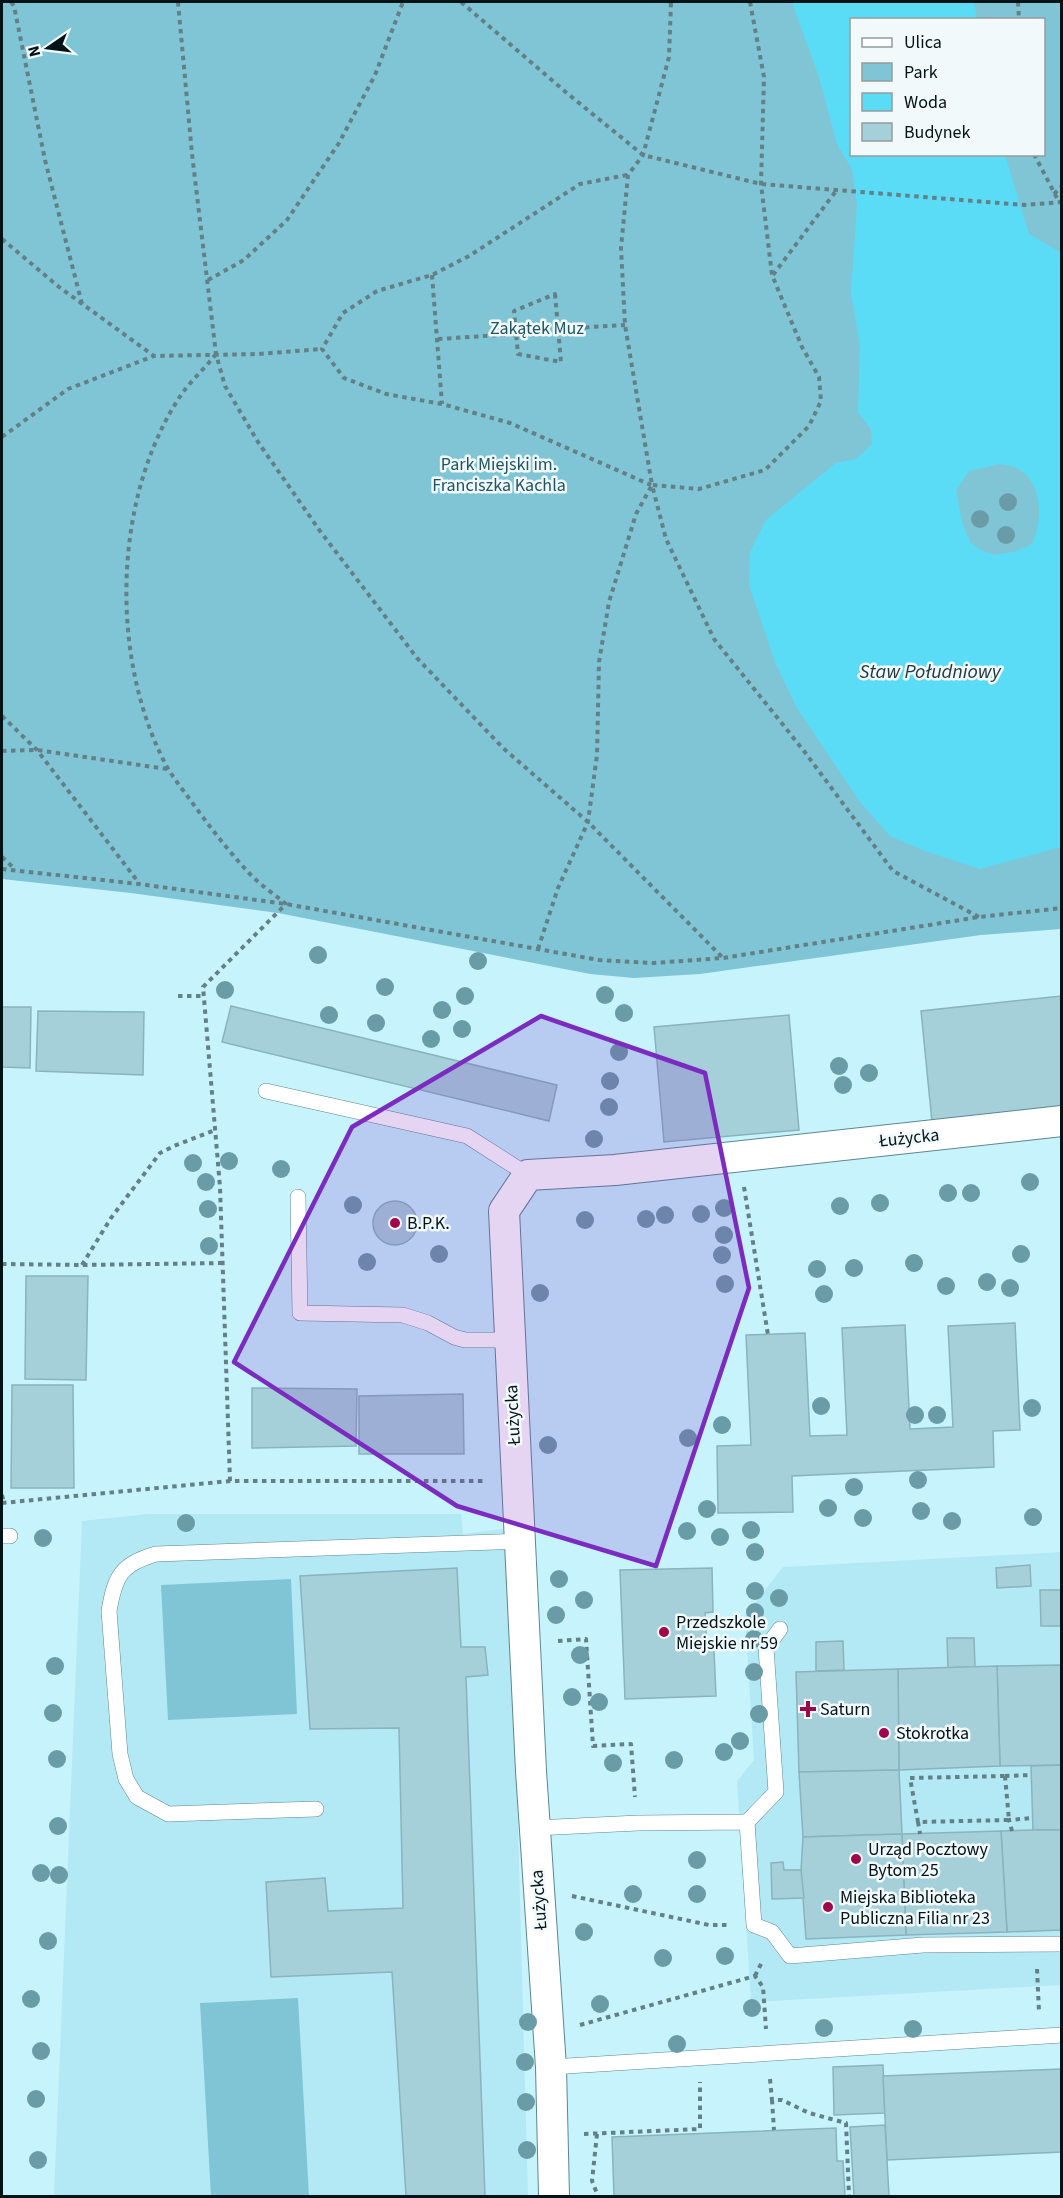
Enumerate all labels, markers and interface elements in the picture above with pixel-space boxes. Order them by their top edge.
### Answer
north arrow [18,18,78,78]
legend [850,18,1045,156]
text: Ulica [904,30,942,55]
text: N [22,44,46,59]
text: Park [904,60,938,85]
text: Woda [904,90,947,115]
text: Budynek [904,120,971,145]
park label: Zakątek Muz [490,316,584,341]
park label: Park Miejski im. Franciszka Kachla [432,452,566,498]
water label: Staw Południowy [859,658,1002,686]
street label: Łużycka [877,1122,940,1154]
place label: B.P.K. [407,1211,450,1236]
marker: B.P.K. [388,1216,402,1230]
street label: Łużycka [499,1384,527,1447]
place label: Przedszkole Miejskie nr 59 [676,1610,778,1656]
marker: Przedszkole Miejskie nr 59 [657,1625,671,1639]
place label: Saturn [820,1697,870,1722]
marker: Saturn [801,1702,815,1716]
place label: Stokrotka [896,1721,969,1746]
marker: Stokrotka [877,1726,891,1740]
place label: Urząd Pocztowy Bytom 25 [868,1837,989,1883]
marker: Urząd Pocztowy Bytom 25 [849,1852,863,1866]
street label: Łużycka [524,1869,554,1932]
place label: Miejska Biblioteka Publiczna Filia nr 23 [840,1885,990,1931]
marker: Miejska Biblioteka Publiczna Filia nr 23 [821,1900,835,1914]

